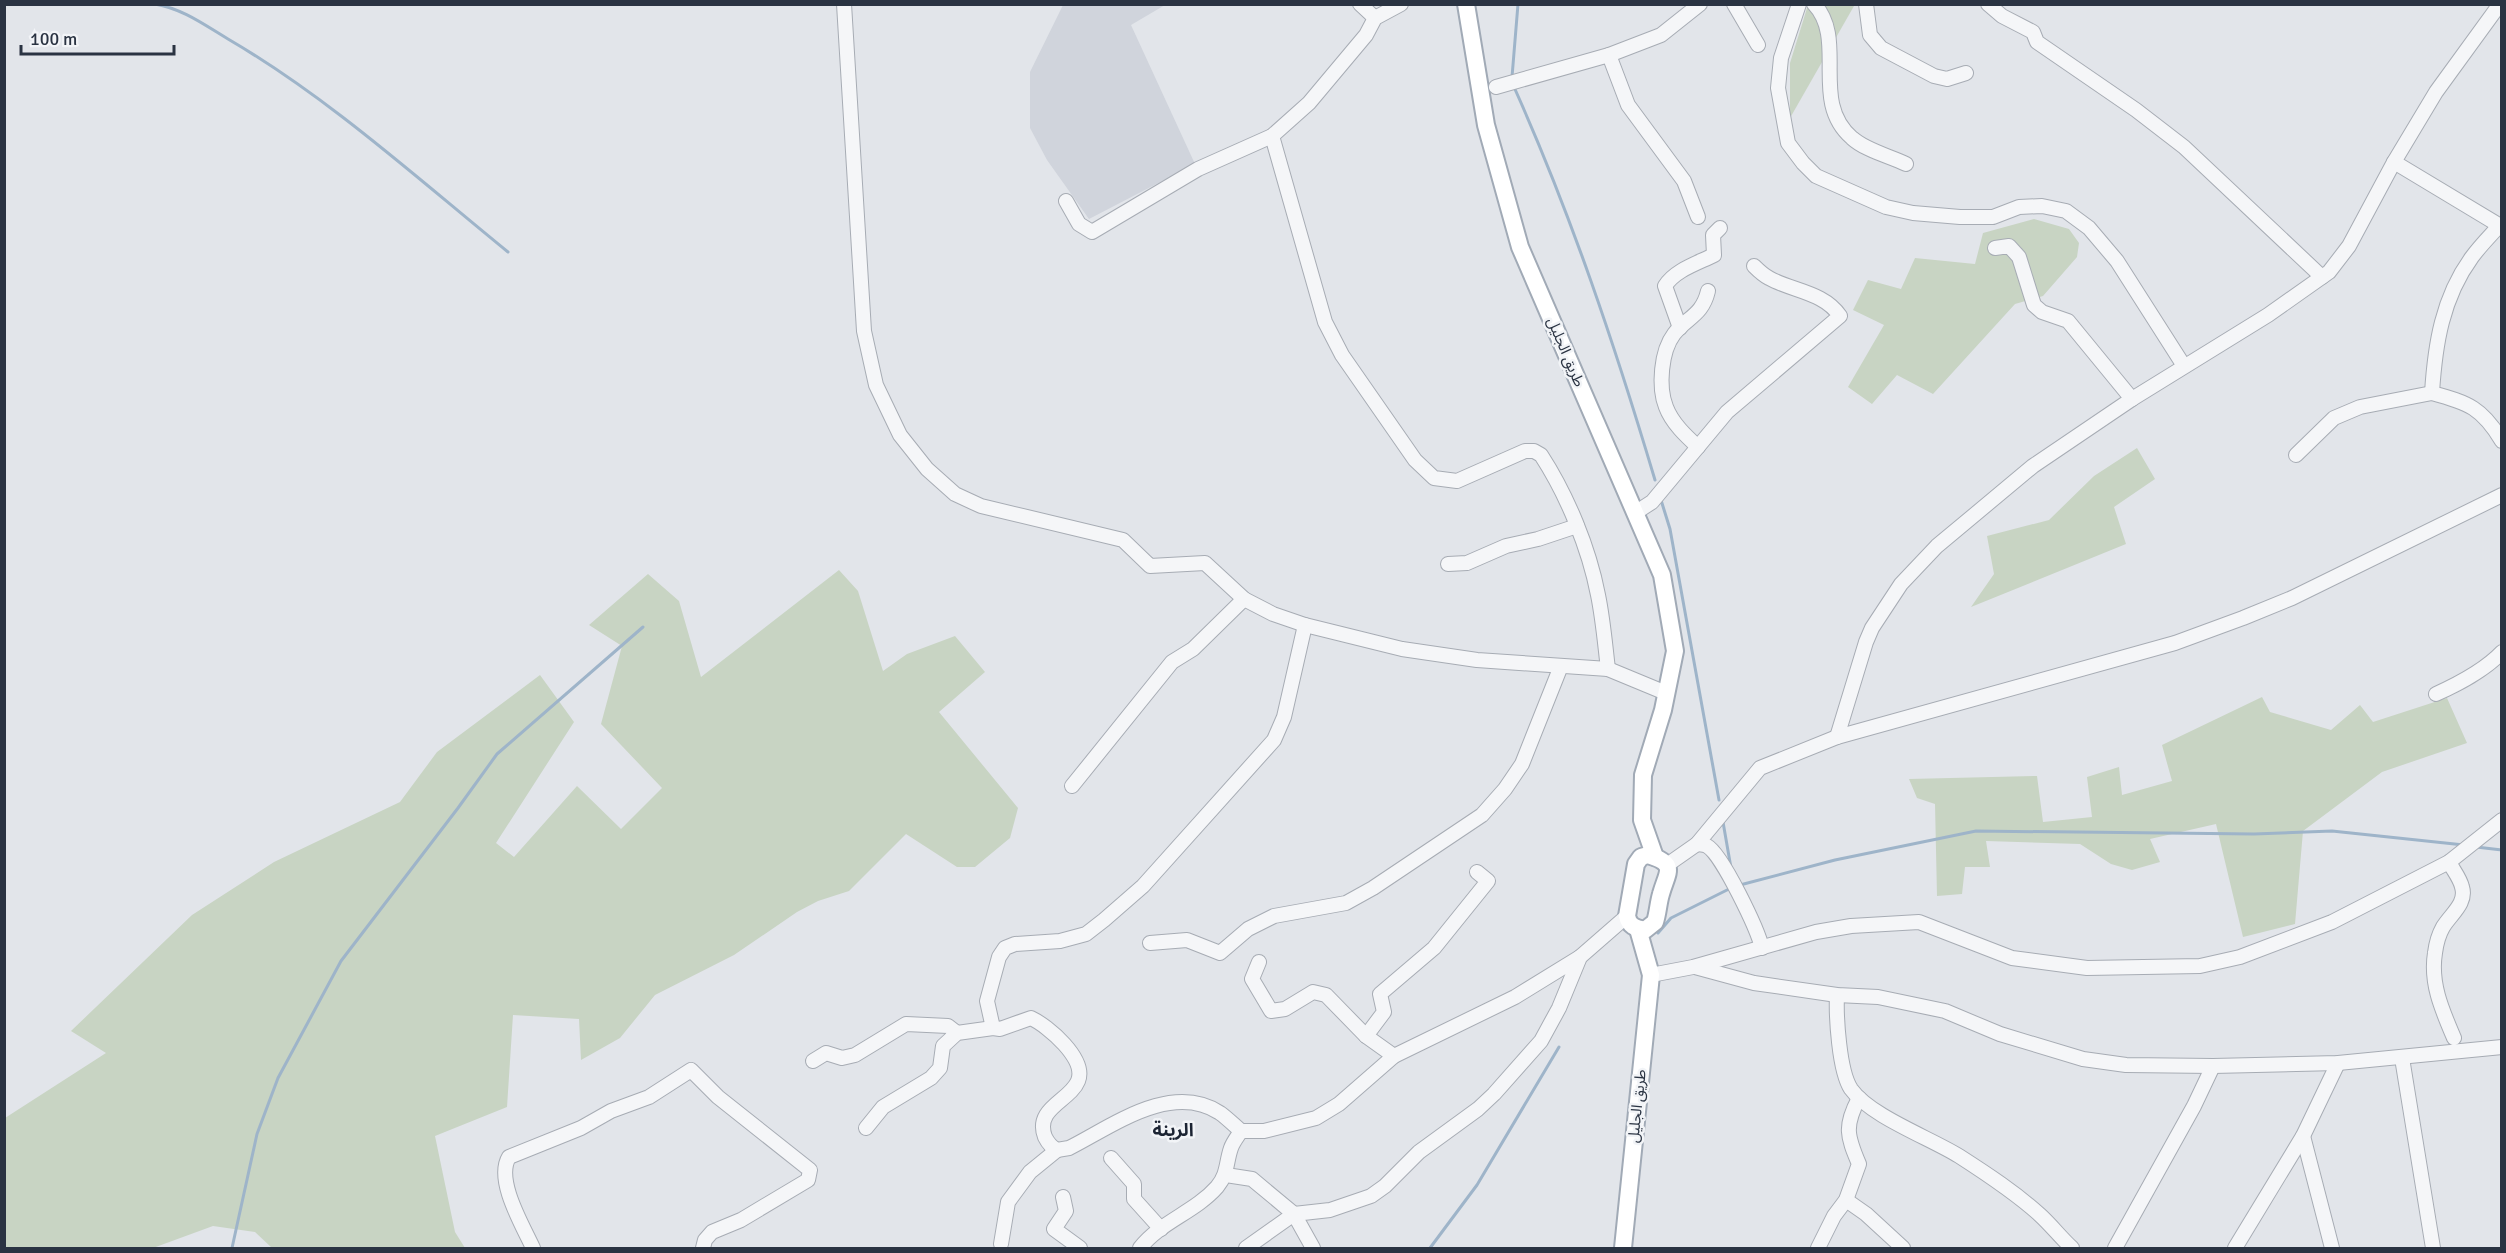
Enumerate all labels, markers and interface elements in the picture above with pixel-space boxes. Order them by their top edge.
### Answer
scale bar [21,18,174,56]
text: 100 m [30,28,77,50]
street label: طريق الجليل [1542,315,1589,390]
street label: طريق الجليل [1624,1068,1651,1144]
district label: الرينة [1152,1119,1194,1141]

